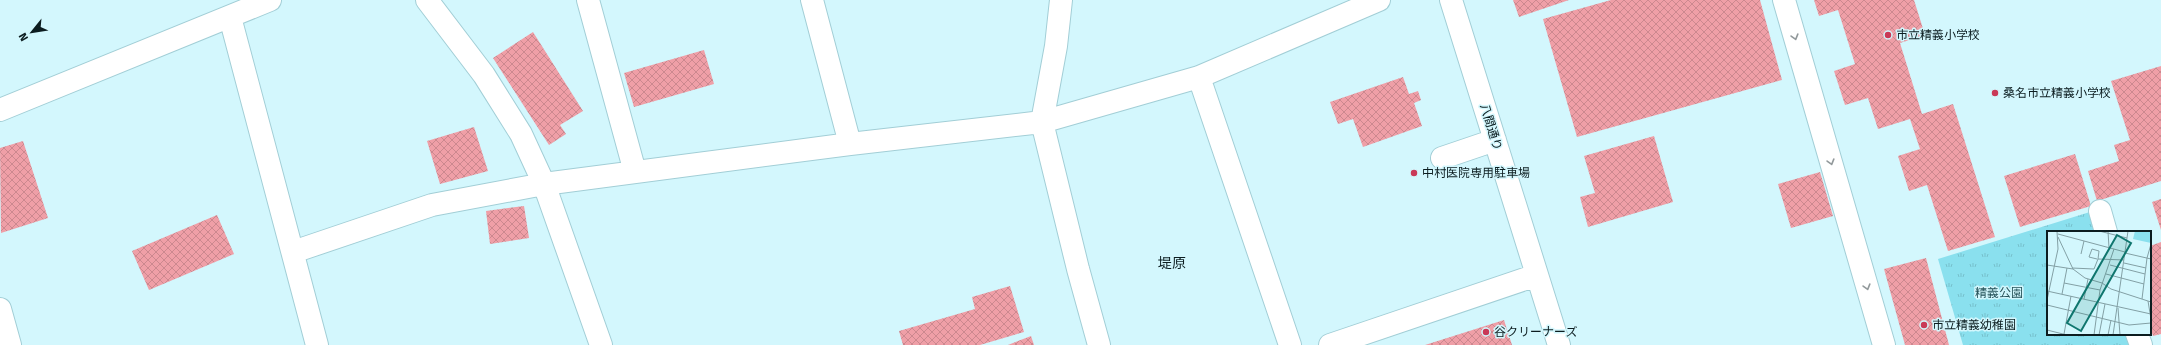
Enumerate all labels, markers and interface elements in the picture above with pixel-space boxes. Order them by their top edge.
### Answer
north arrow [12,12,52,52]
place label: 市立精義小学校 [1896,28,1980,42]
text: N [16,30,31,43]
marker: 市立精義小学校 [1883,30,1893,40]
one-way arrow [1790,34,1799,41]
place label: 桑名市立精義小学校 [2003,86,2111,100]
marker: 桑名市立精義小学校 [1990,88,2000,98]
street label: 八間通り [1477,102,1505,152]
one-way arrow [1826,159,1835,166]
place label: 中村医院専用駐車場 [1422,166,1530,180]
marker: 中村医院専用駐車場 [1409,168,1419,178]
inset map [2047,231,2151,335]
district label: 堤原 [1158,255,1186,272]
one-way arrow [1862,283,1871,290]
park label: 精義公園 [1975,286,2023,300]
place label: 市立精義幼稚園 [1932,318,2016,332]
marker: 市立精義幼稚園 [1919,320,1929,330]
place label: 谷クリーナーズ [1494,325,1577,339]
marker: 谷クリーナーズ [1481,327,1491,337]

